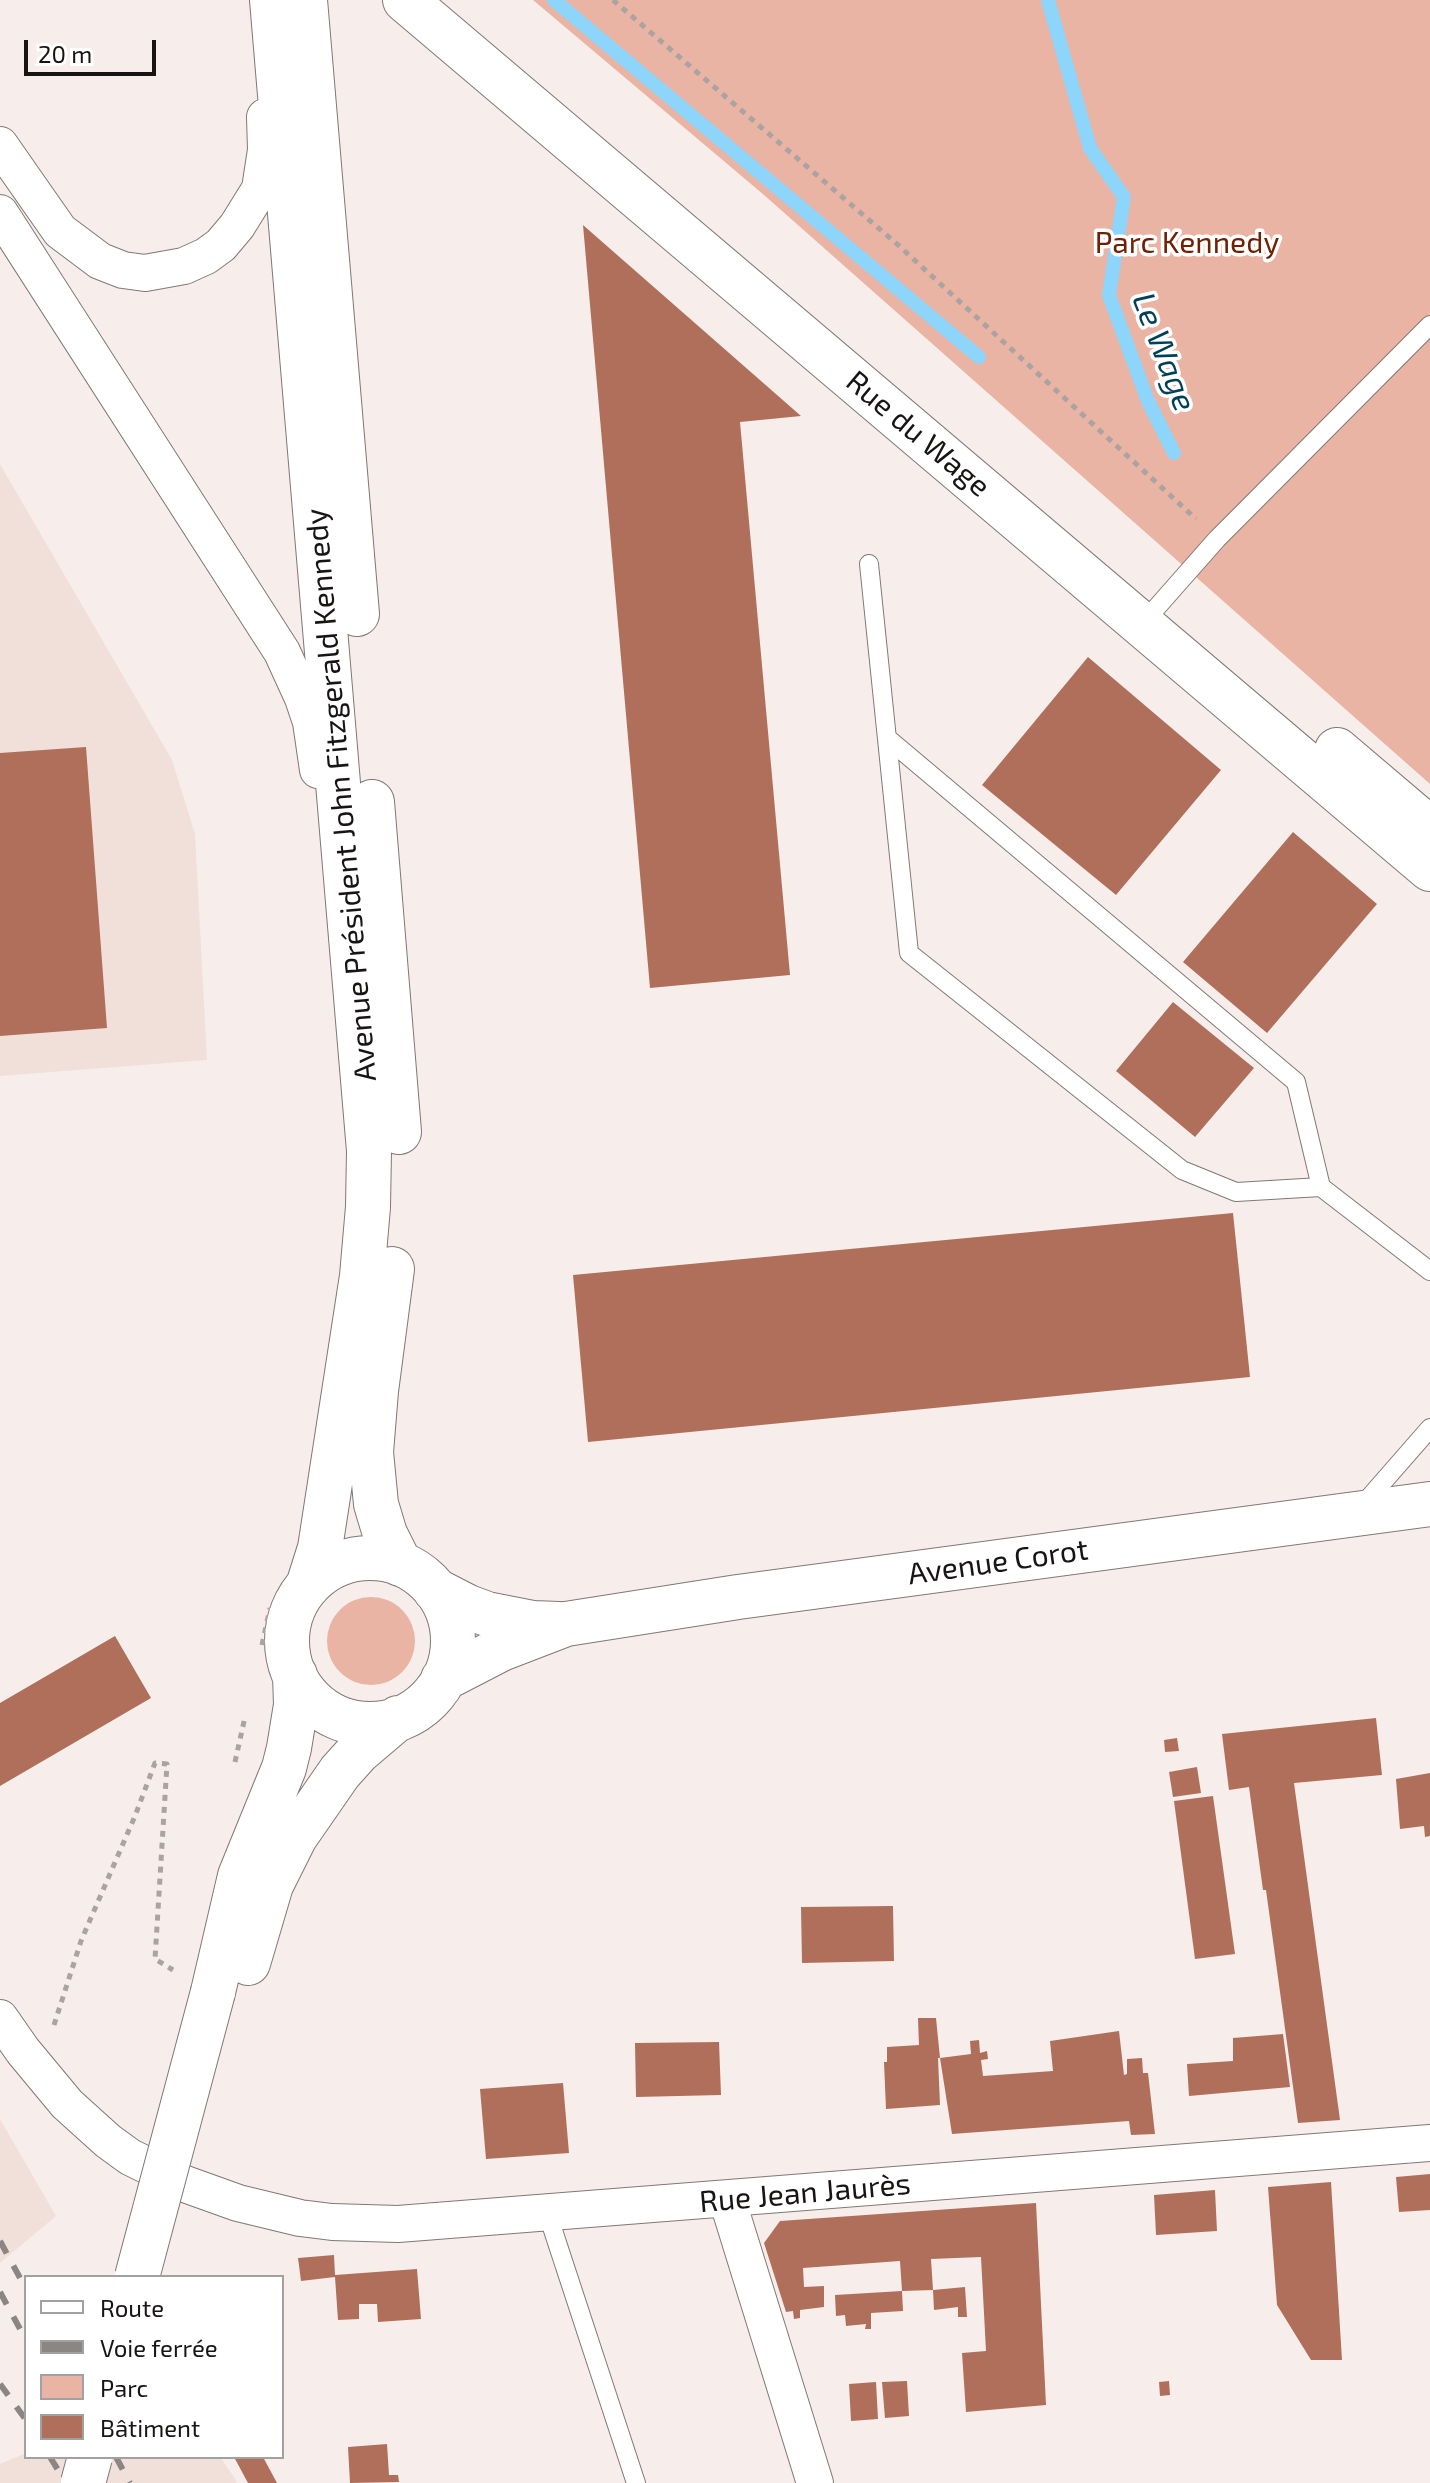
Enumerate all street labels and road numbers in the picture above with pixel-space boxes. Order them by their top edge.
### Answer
street label: Rue du Wage [839,363,997,505]
street label: Avenue Président John Fitzgerald Kennedy [298,507,384,1083]
street label: Avenue Corot [906,1532,1090,1592]
street label: Rue Jean Jaurès [698,2166,912,2220]

